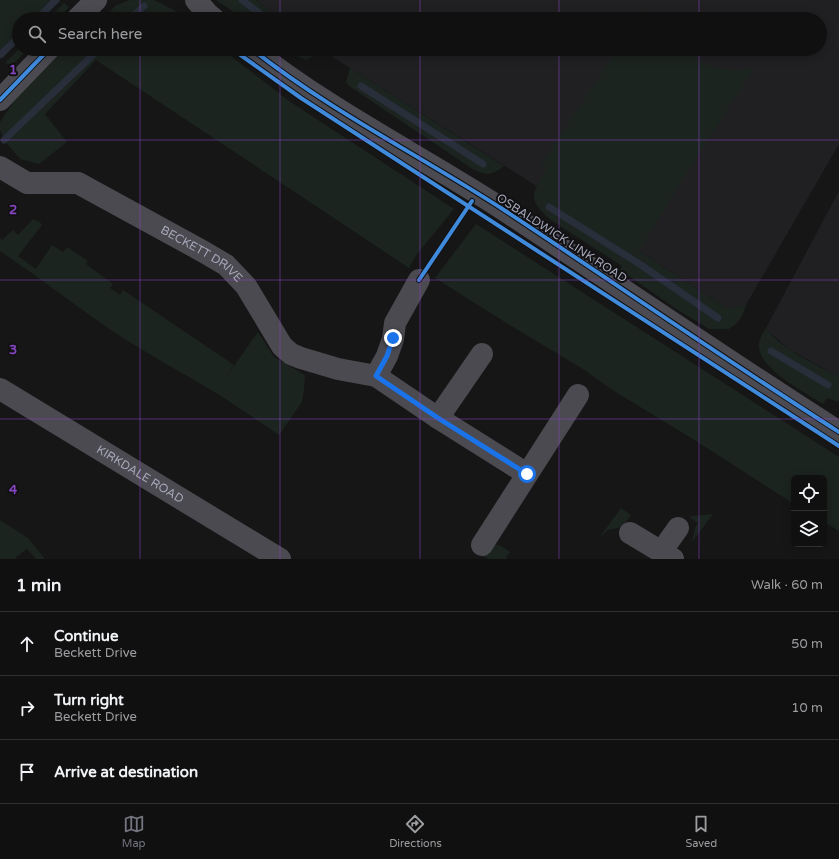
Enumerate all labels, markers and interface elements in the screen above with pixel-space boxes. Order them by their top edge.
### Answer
search box [12,12,827,56]
icon: search [26,23,48,45]
text: Search here [58,25,142,43]
text: 1 [9,62,17,78]
street label: OSBALDWICK LINK ROAD [494,191,630,285]
text: 2 [9,202,17,218]
street label: BECKETT DRIVE [158,223,246,285]
route end [384,329,402,347]
text: 3 [9,342,17,358]
street label: KIRKDALE ROAD [94,442,186,506]
route start [518,465,536,483]
map controls [791,475,827,547]
button: locate [791,475,827,511]
text: 4 [9,482,18,498]
button: layers [791,511,827,547]
text: 1 min [16,575,61,596]
text: Walk · 60 m [751,577,823,593]
text: Continue [54,627,118,645]
icon: ahead [16,633,38,655]
text: 50 m [791,636,823,652]
text: Beckett Drive [54,645,137,661]
text: Turn right [54,691,124,709]
icon: right [16,697,38,719]
text: 10 m [791,700,823,716]
text: Beckett Drive [54,709,137,725]
icon: arrive [16,761,38,783]
text: Arrive at destination [54,763,198,781]
tab: Map [122,813,146,850]
tab: Directions [389,813,442,850]
tab: Saved [685,813,717,850]

